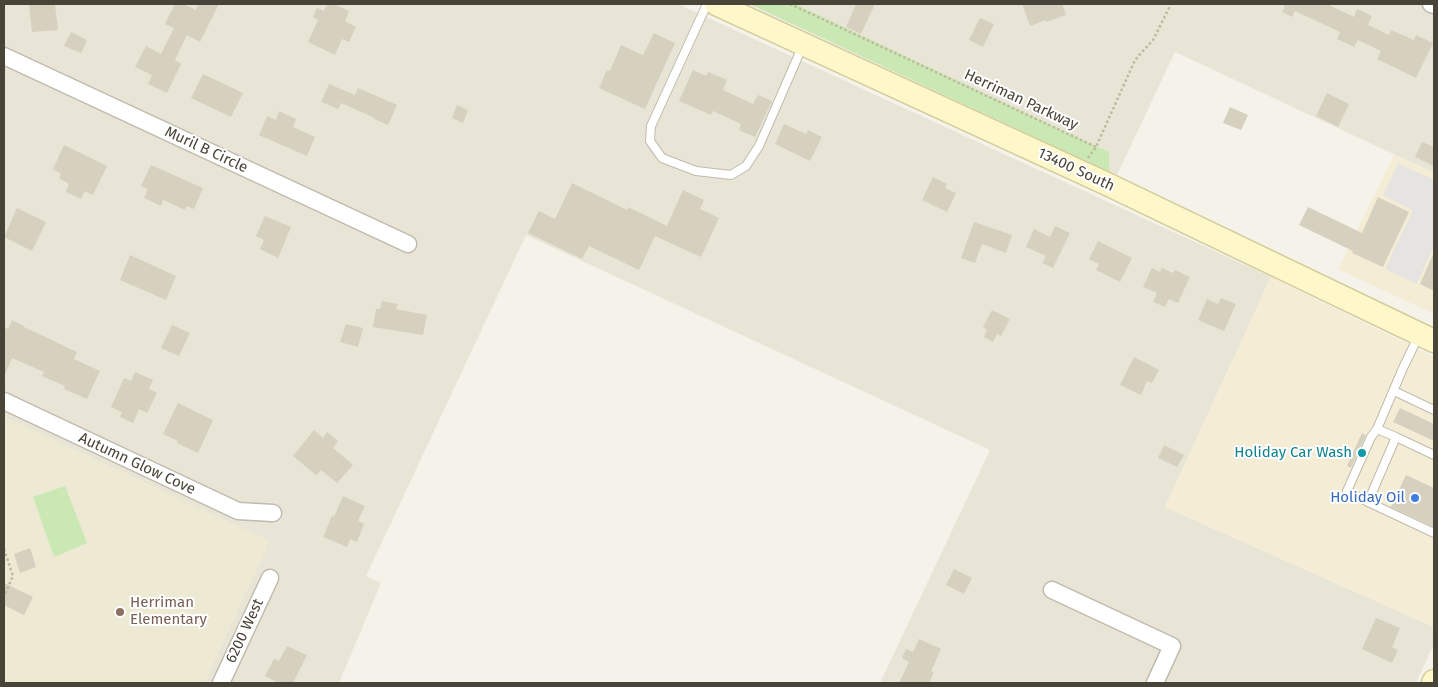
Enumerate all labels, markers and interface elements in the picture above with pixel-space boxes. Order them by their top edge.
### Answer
street label: Herriman Parkway [961,66,1081,134]
street label: Muril B Circle [162,123,250,177]
street label: 13400 South [1035,144,1117,196]
street label: Autumn Glow Cove [76,429,198,499]
place label: Holiday Car Wash [1234,444,1352,462]
marker: Holiday Car Wash [1356,447,1368,459]
place label: Holiday Oil [1330,489,1405,507]
marker: Holiday Oil [1409,492,1421,504]
place label: Herriman Elementary [130,594,207,629]
street label: 6200 West [222,596,268,666]
marker: Herriman Elementary [114,606,126,618]

